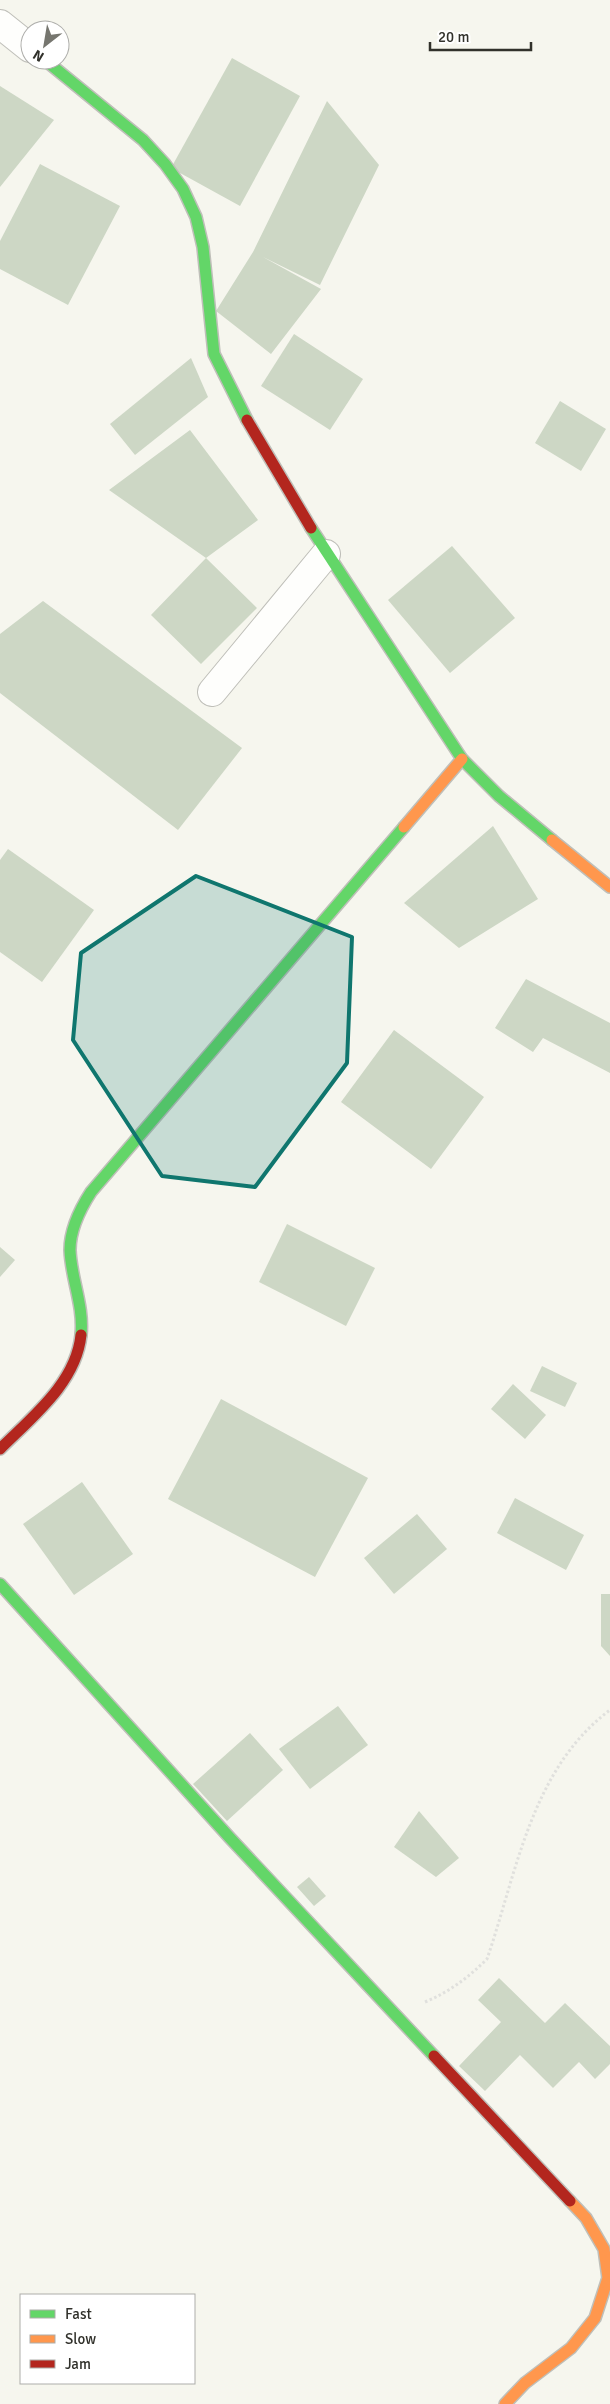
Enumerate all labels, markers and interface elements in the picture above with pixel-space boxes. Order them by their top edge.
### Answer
north arrow [20,20,70,70]
scale bar [430,20,531,52]
text: 20 m [438,28,469,46]
text: N [30,46,47,66]
legend [20,2294,195,2384]
text: Fast [65,2305,92,2323]
text: Slow [65,2330,96,2348]
text: Jam [65,2355,91,2373]

